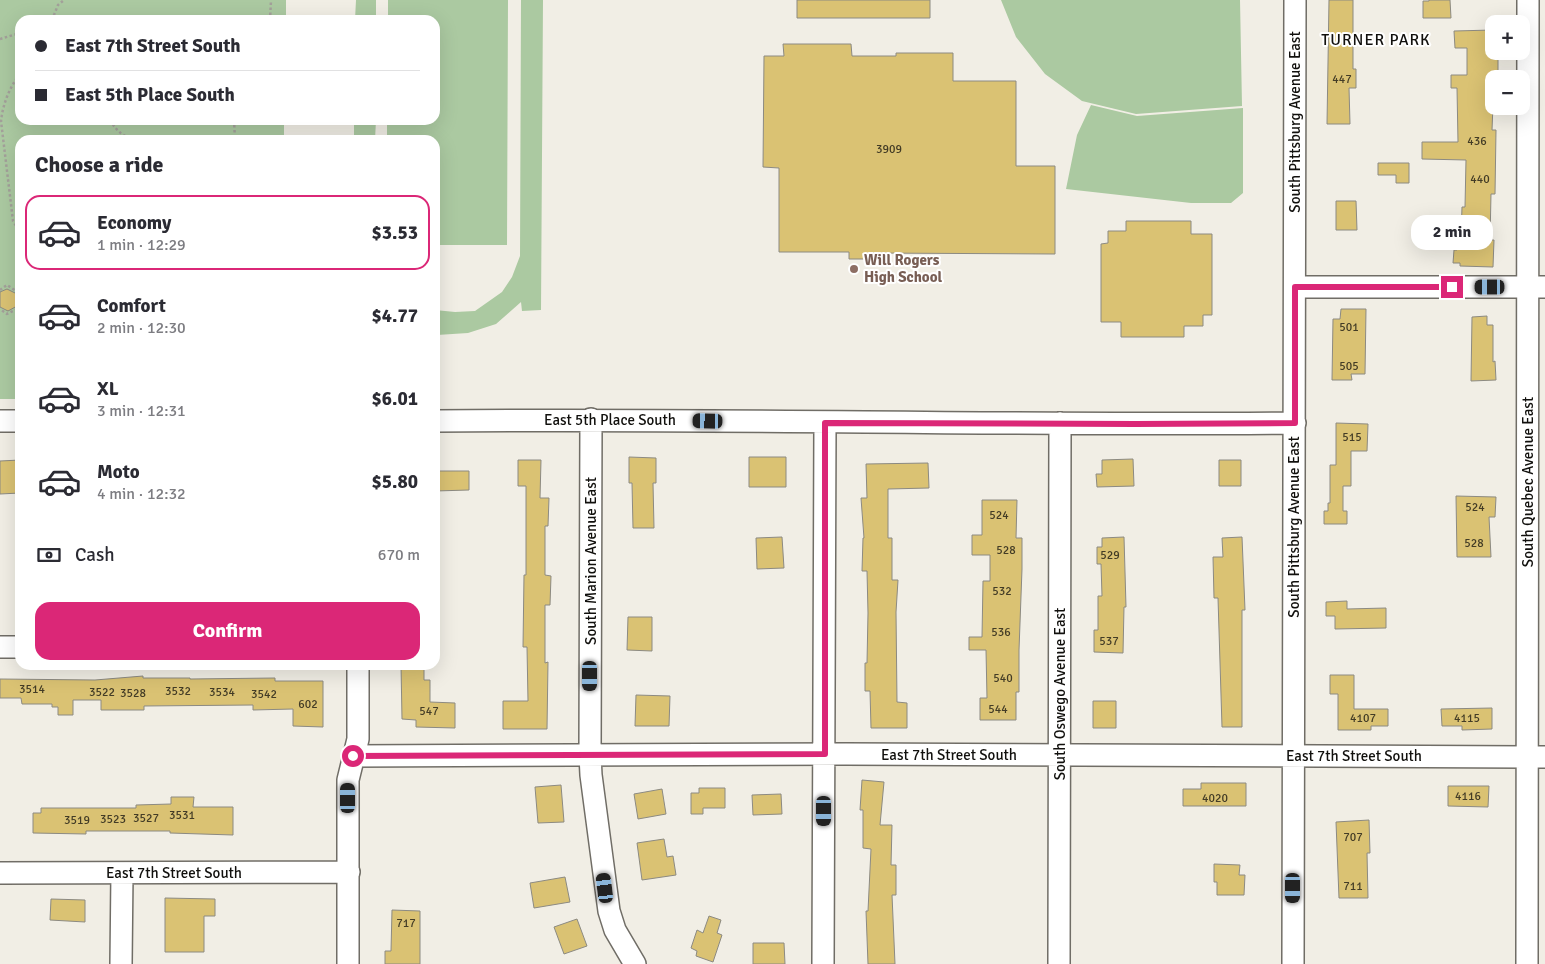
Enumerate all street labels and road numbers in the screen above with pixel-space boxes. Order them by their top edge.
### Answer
street label: South Pittsburg Avenue East [1286,31,1304,213]
street label: South Quebec Avenue East [1519,397,1537,567]
street label: East 5th Place South [544,411,676,429]
street label: South Pittsburg Avenue East [1285,436,1303,618]
street label: South Marion Avenue East [582,477,600,645]
street label: South Oswego Avenue East [1051,608,1069,780]
street label: East 7th Street South [881,746,1017,764]
street label: East 7th Street South [1286,747,1422,765]
street label: East 7th Street South [106,864,242,882]

